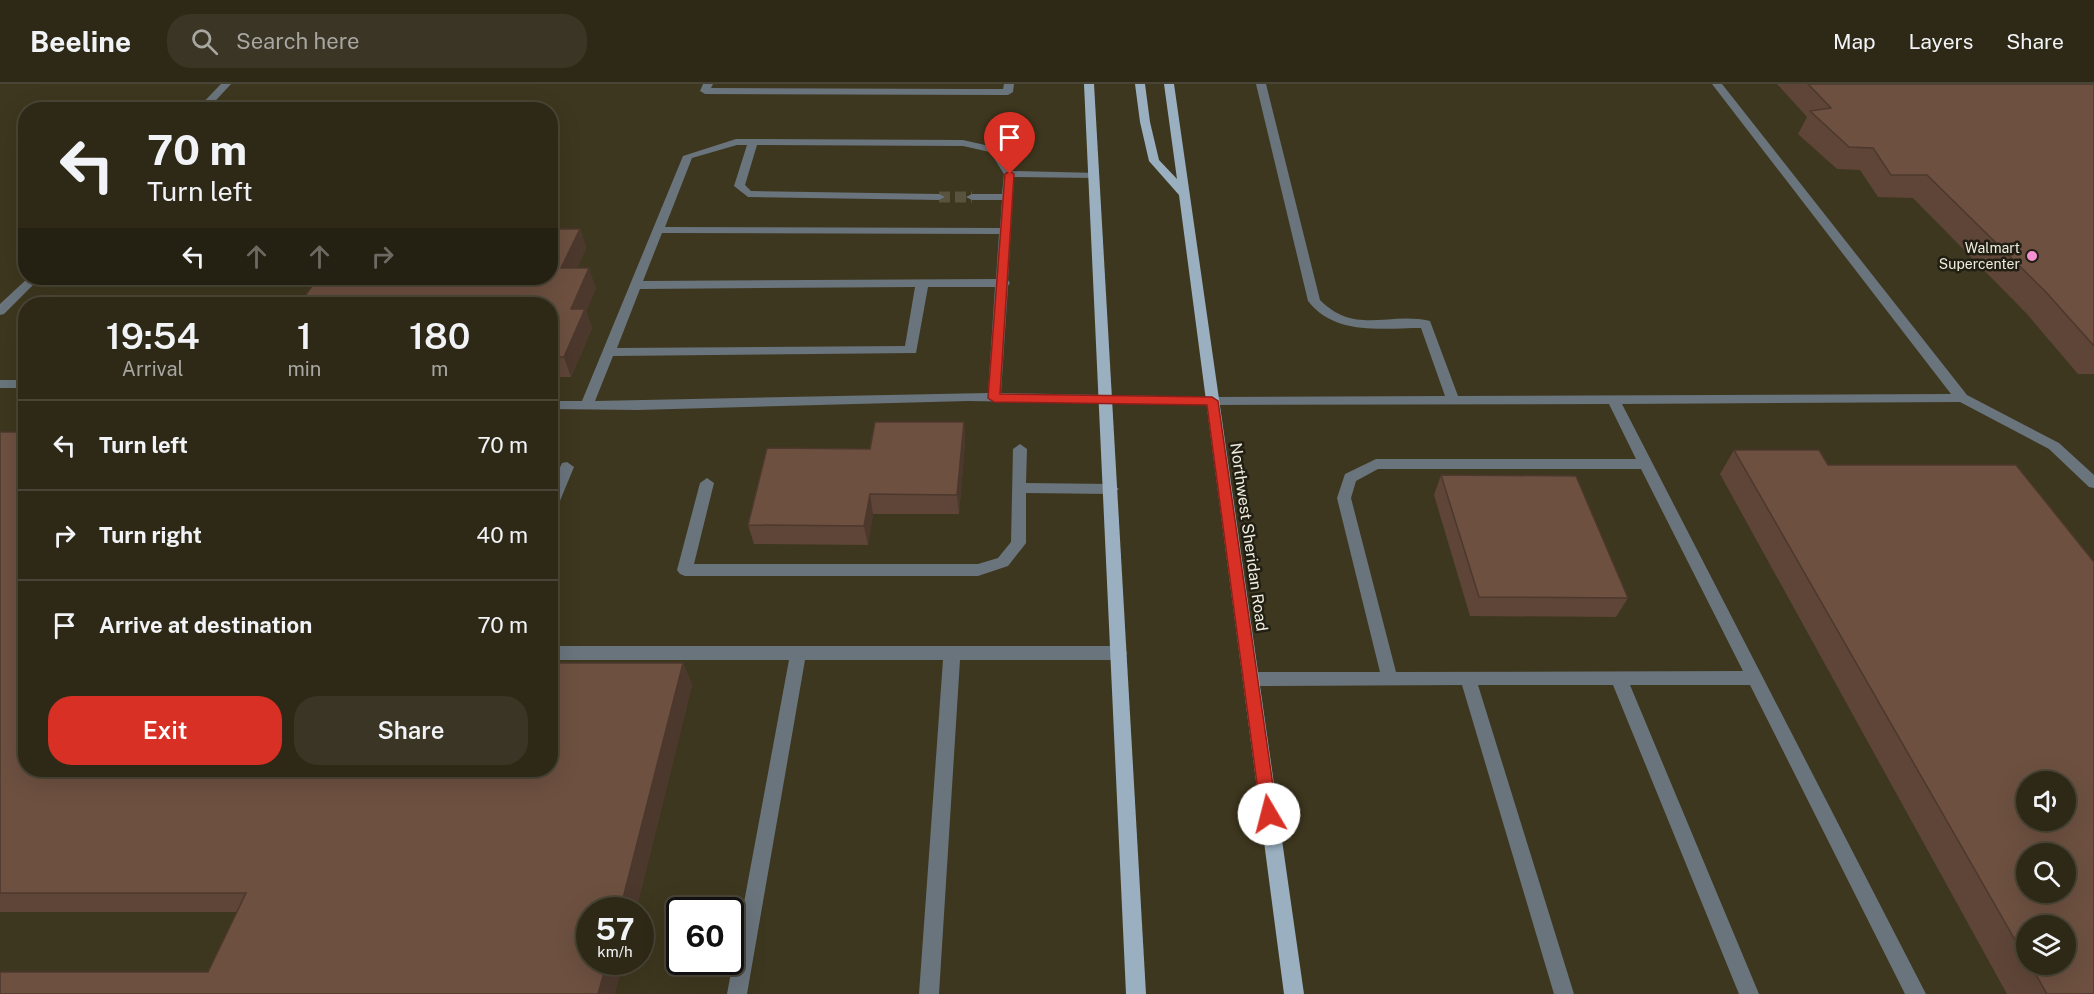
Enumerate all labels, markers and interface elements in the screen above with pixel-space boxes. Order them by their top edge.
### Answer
search box [167,14,587,68]
text: Beeline [30,25,131,58]
icon: search [188,25,221,58]
text: Search here [236,28,360,54]
text: Map [1833,29,1876,54]
text: Layers [1909,29,1973,54]
text: Share [2006,29,2064,54]
pin [984,112,1035,174]
icon: arrive [993,121,1026,154]
text: 70 m [147,125,247,174]
icon: left [48,126,126,204]
text: Turn left [147,175,253,207]
icon: left [177,240,210,273]
icon: ahead [240,240,273,273]
icon: ahead [303,240,336,273]
icon: right [366,240,399,273]
place label: Walmart Supercenter [1939,240,2020,272]
marker: Walmart Supercenter [2025,249,2039,263]
text: 19:54 [106,315,200,357]
text: 1 [297,315,312,357]
text: 180 [409,315,470,357]
text: Arrival [122,357,184,381]
text: min [287,357,321,381]
text: m [431,357,448,381]
icon: left [48,429,81,462]
text: Turn left [99,432,188,458]
text: 70 m [477,432,528,458]
street label: Northwest Sheridan Road [1226,442,1272,632]
icon: right [48,519,81,552]
text: Turn right [99,522,202,548]
text: 40 m [476,522,528,548]
icon: arrive [48,609,81,642]
text: Arrive at destination [99,612,312,638]
text: 70 m [477,612,528,638]
button: Exit [48,696,282,765]
button: Share [294,696,528,765]
map controls [2016,771,2076,975]
button: sound [2016,771,2076,831]
position arrow [1237,782,1301,846]
button: search [2016,843,2076,903]
speed limit sign: 60 [666,897,744,975]
text: 57 [595,911,635,947]
button: layers [2016,915,2076,975]
text: km/h [597,943,633,960]

